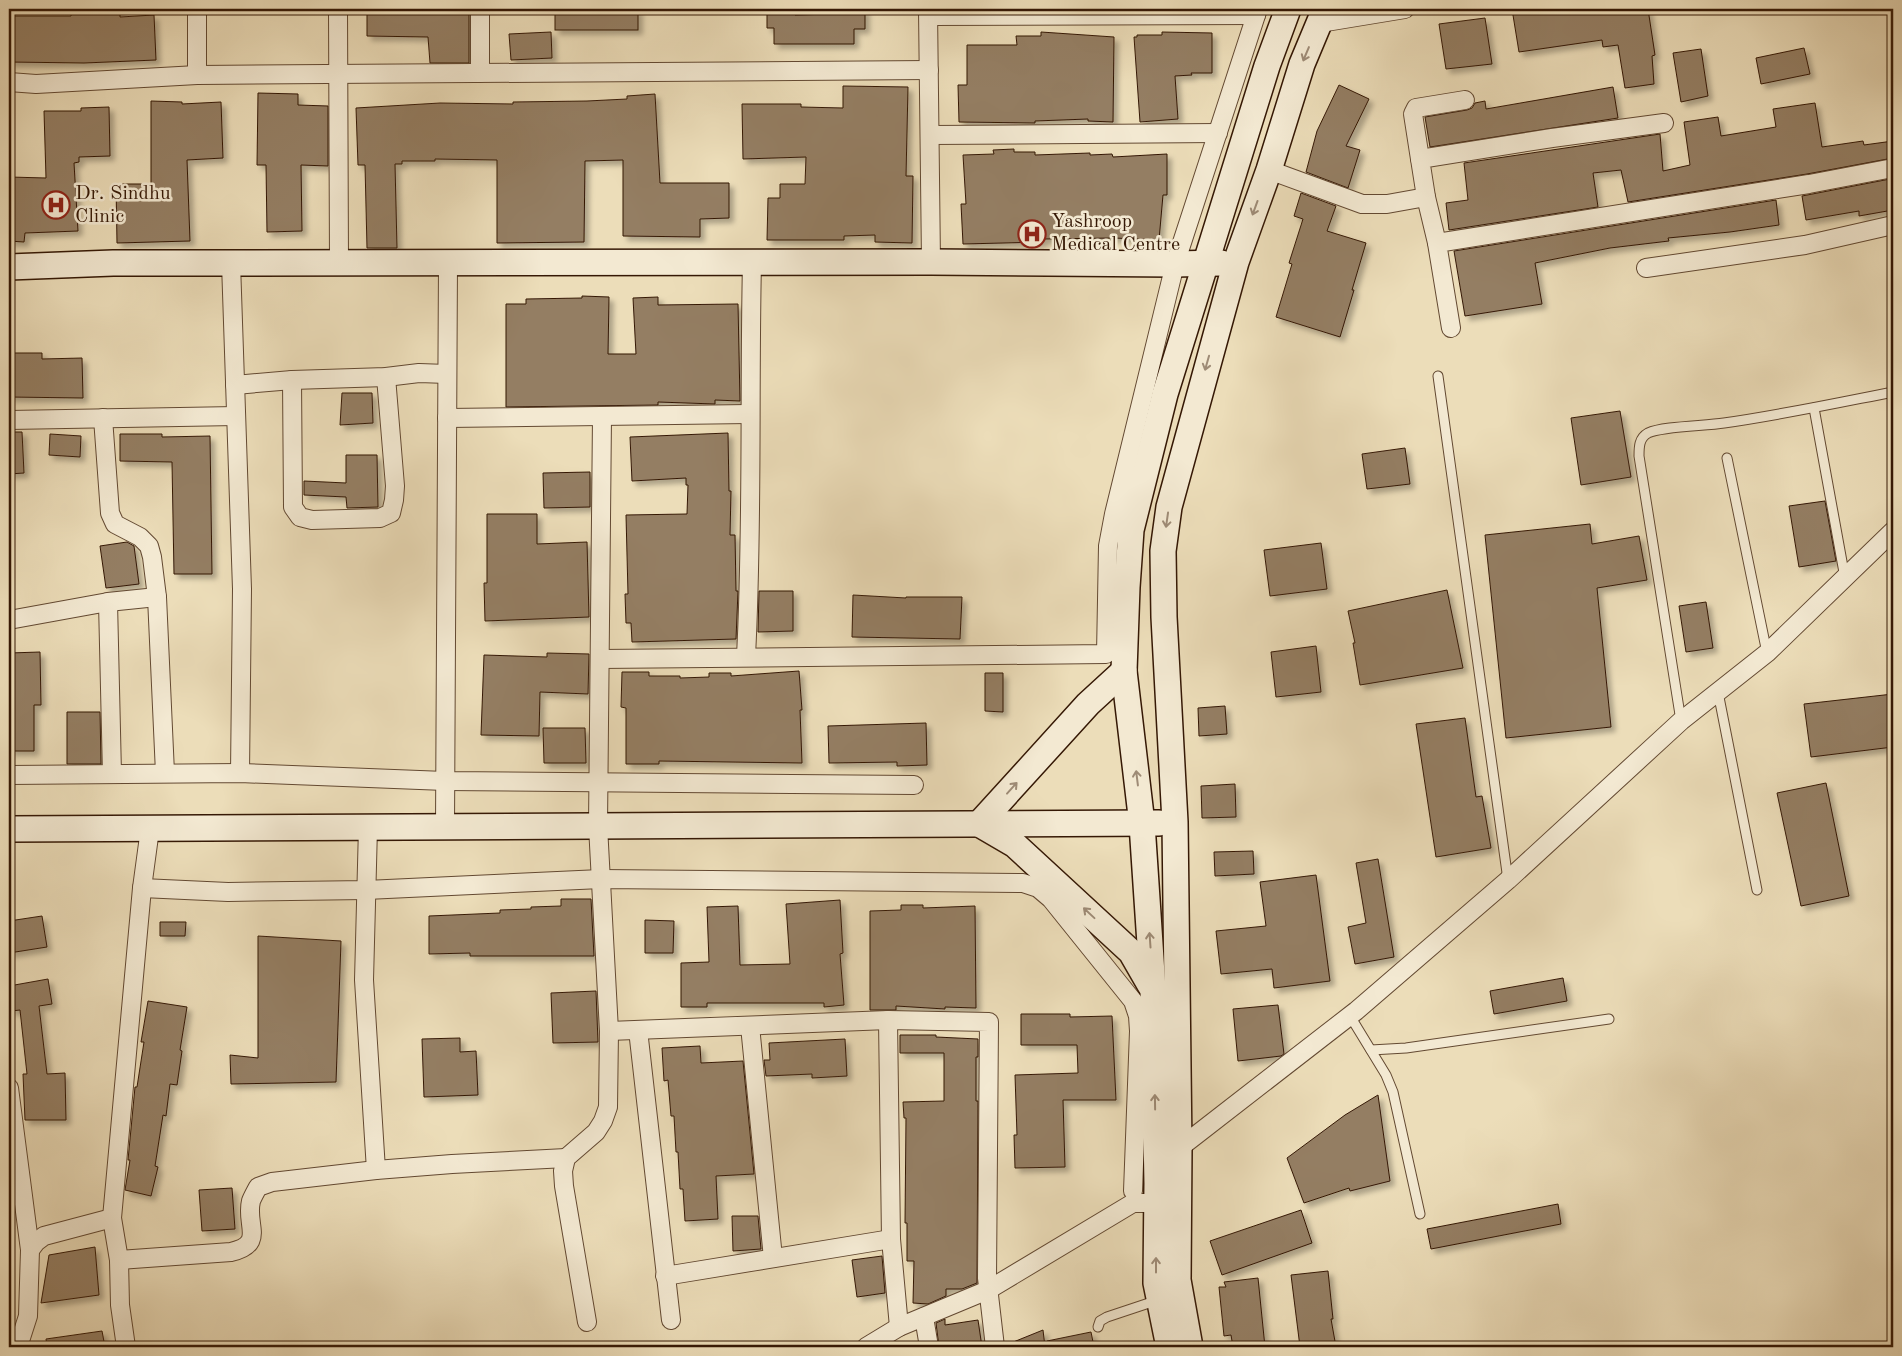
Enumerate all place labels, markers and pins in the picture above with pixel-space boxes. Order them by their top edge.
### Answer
place label: Dr. Sindhu Clinic [75,184,171,227]
hospital icon: Dr. Sindhu Clinic [41,190,71,220]
place label: Yashroop Medical Centre [1051,212,1180,255]
hospital icon: Yashroop Medical Centre [1017,219,1047,249]

